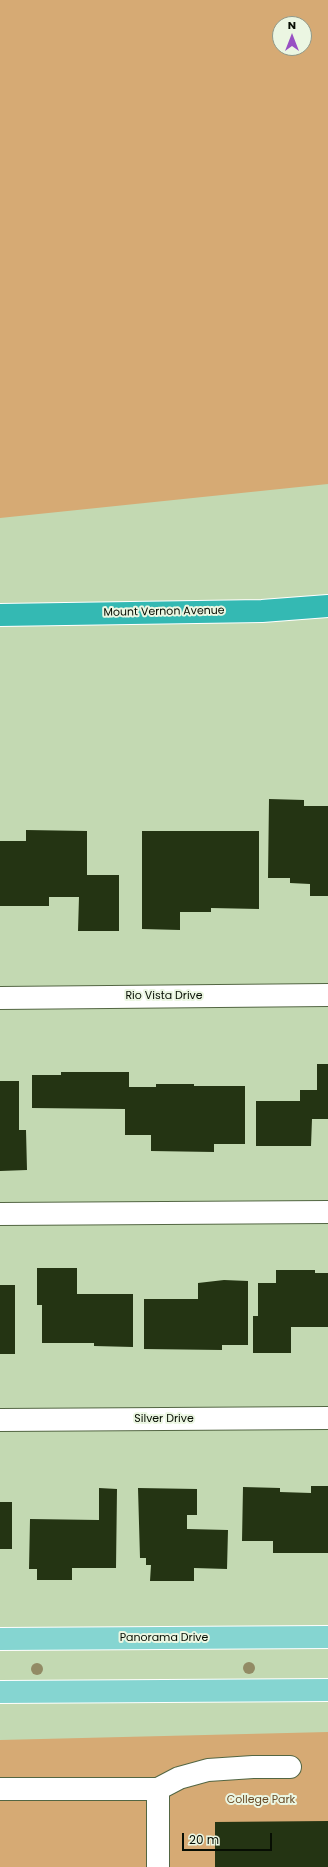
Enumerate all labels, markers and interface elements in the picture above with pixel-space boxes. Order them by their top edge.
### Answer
north arrow [272,16,312,56]
text: N [288,17,296,33]
street label: Mount Vernon Avenue [103,604,225,620]
street label: Rio Vista Drive [125,989,203,1003]
street label: Silver Drive [134,1412,194,1426]
street label: Panorama Drive [120,1631,208,1645]
park label: College Park [227,1793,295,1807]
scale bar [184,1825,274,1851]
text: 20 m [189,1831,219,1848]

